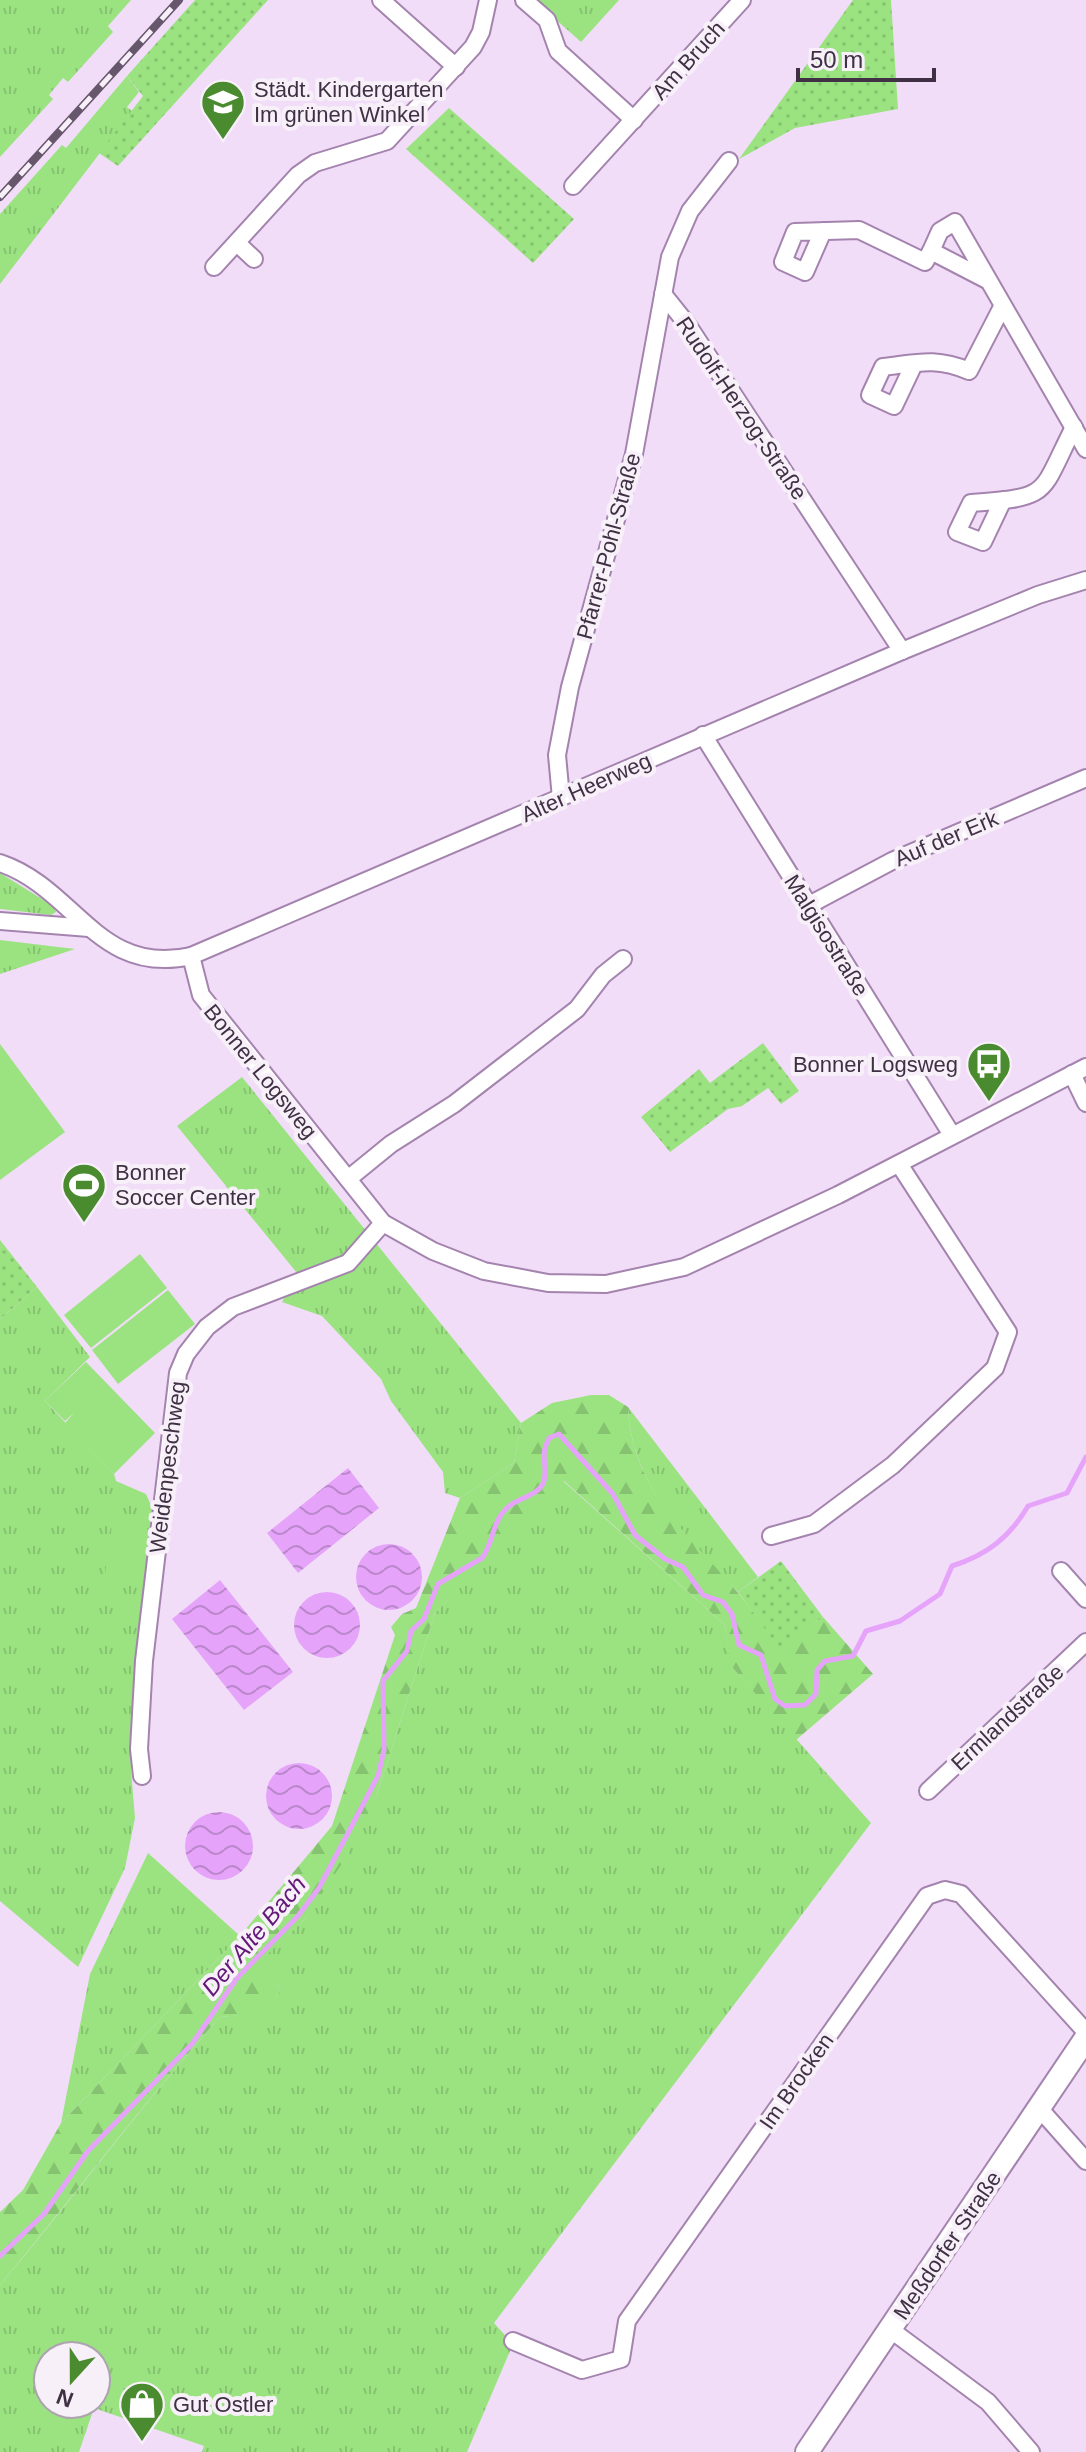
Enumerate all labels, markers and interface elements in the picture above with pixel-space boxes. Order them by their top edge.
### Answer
street label: Am Bruch [647,16,730,105]
scale bar [798,32,934,82]
text: 50 m [810,46,863,73]
place label: Städt. Kindergarten Im grünen Winkel [254,77,444,127]
school or university icon: Städt. Kindergarten Im grünen Winkel [199,78,247,141]
street label: Rudolf-Herzog-Straße [671,312,812,504]
street label: Pfarrer-Pohl-Straße [572,450,645,642]
street label: Alter Heerweg [517,748,655,827]
street label: Auf der Erk [891,805,1003,871]
street label: Malgisostraße [779,870,874,1000]
street label: Bonner Logsweg [199,999,322,1143]
bus stop icon: Bonner Logsweg [965,1040,1013,1103]
place label: Bonner Logsweg [793,1052,958,1077]
place label: Bonner Soccer Center [115,1160,256,1210]
sports icon: Bonner Soccer Center [60,1161,108,1224]
street label: Weidenpeschweg [145,1380,190,1555]
street label: Ermlandstraße [946,1659,1069,1776]
water label: Der Alte Bach [196,1871,311,2001]
street label: Im Brocken [754,2029,839,2134]
street label: Meßdorfer Straße [889,2166,1006,2324]
north arrow [32,2340,112,2420]
shop icon: Gut Ostler [118,2380,166,2443]
text: N [53,2384,77,2413]
place label: Gut Ostler [173,2392,273,2417]

